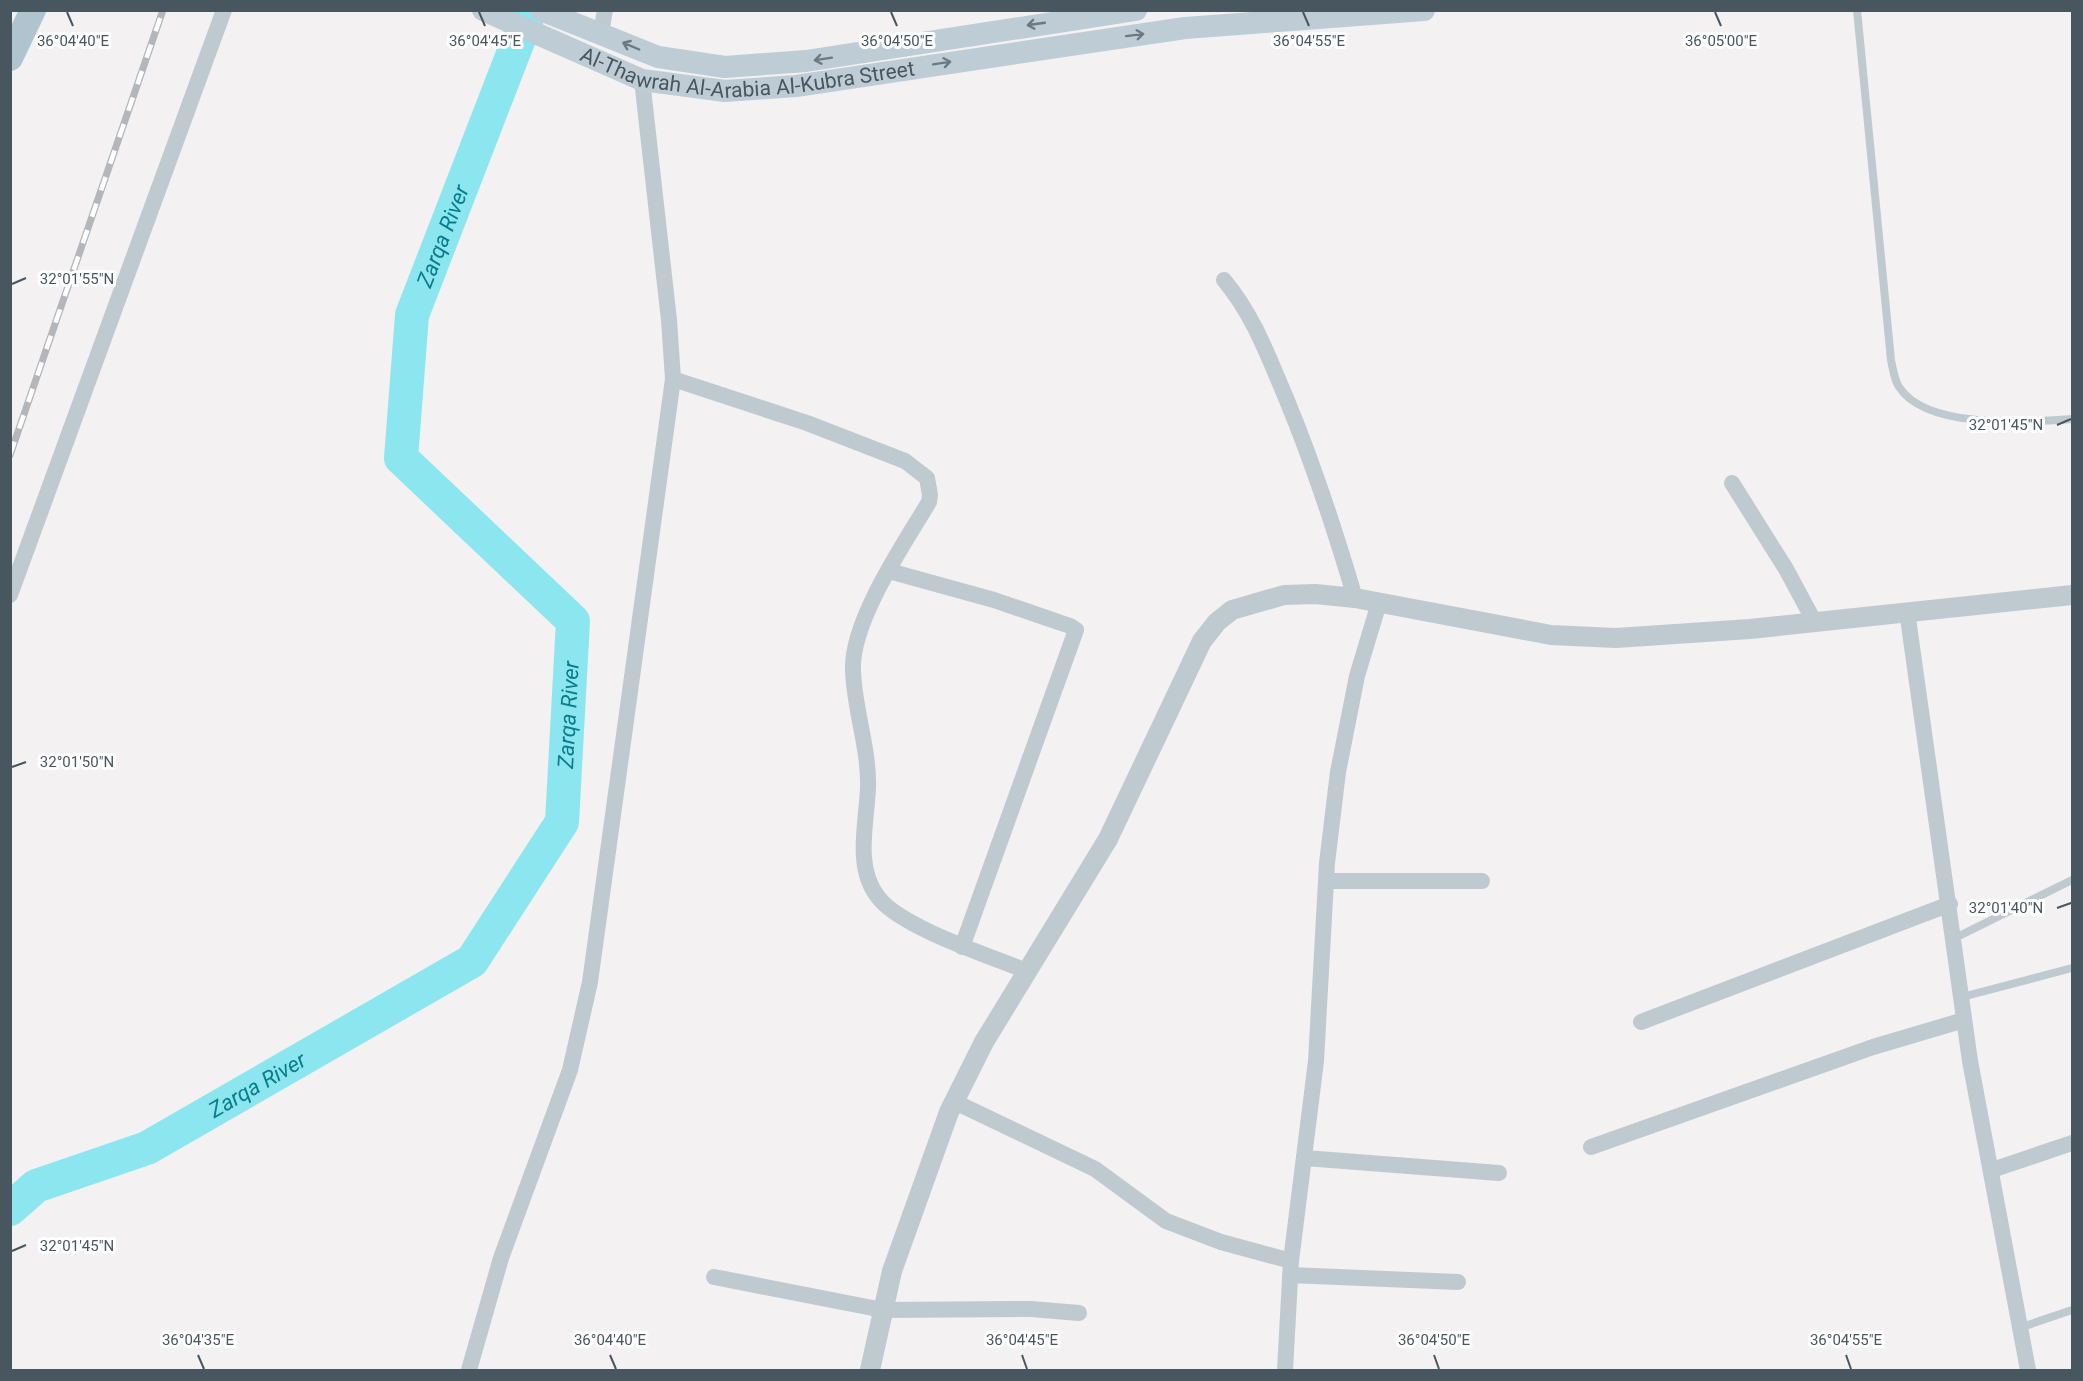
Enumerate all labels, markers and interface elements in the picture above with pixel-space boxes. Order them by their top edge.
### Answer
one-way arrow [1027,19,1046,30]
one-way arrow [1125,29,1145,40]
text: 36°04'40"E [37,32,110,50]
text: 36°04'45"E [449,32,522,50]
text: 36°04'50"E [861,32,934,50]
text: 36°04'55"E [1273,32,1346,50]
text: 36°05'00"E [1685,32,1758,50]
one-way arrow [623,40,641,51]
street label: Al-Thawrah Al-Arabia Al-Kubra Street [577,42,916,103]
one-way arrow [813,53,833,64]
one-way arrow [932,58,952,69]
water label: Zarqa River [411,181,474,292]
text: 32°01'55"N [40,270,114,288]
text: 32°01'45"N [1969,416,2043,434]
water label: Zarqa River [552,660,583,770]
text: 32°01'50"N [40,753,114,771]
text: 32°01'40"N [1969,899,2043,917]
water label: Zarqa River [203,1047,311,1123]
text: 32°01'45"N [40,1237,114,1255]
text: 36°04'35"E [162,1331,235,1349]
text: 36°04'40"E [574,1331,647,1349]
text: 36°04'45"E [986,1331,1059,1349]
text: 36°04'50"E [1398,1331,1471,1349]
text: 36°04'55"E [1810,1331,1883,1349]

